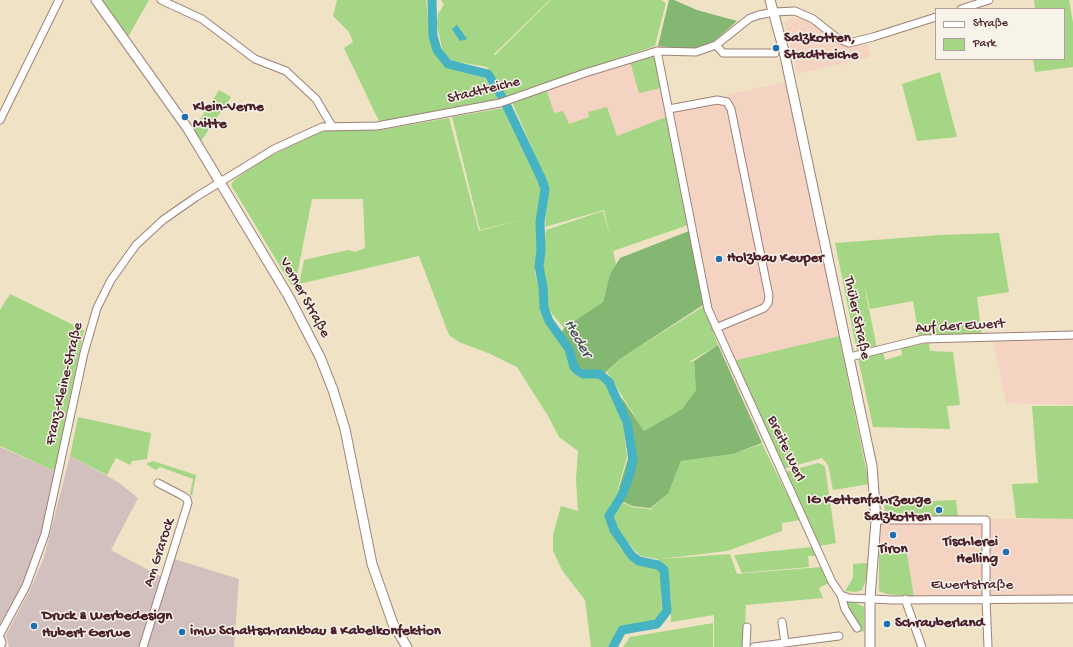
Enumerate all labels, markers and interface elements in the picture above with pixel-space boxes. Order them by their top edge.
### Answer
legend [935,8,1065,60]
text: Straße [973,17,1008,31]
place label: Salzkotten, Stadtteiche [784,30,858,65]
text: Park [973,37,996,51]
marker: Salzkotten, Stadtteiche [771,43,781,53]
street label: Stadtteiche [446,73,522,109]
place label: Klein-Verne Mitte [193,99,264,134]
marker: Klein-Verne Mitte [180,112,190,122]
place label: Holzbau Keuper [727,250,824,268]
marker: Holzbau Keuper [714,254,724,264]
street label: Verner Straße [275,255,333,341]
street label: Thüler Straße [838,275,874,361]
street label: Auf der Ewert [915,316,1005,338]
water label: Heder [559,317,595,361]
street label: Franz-Kleine-Straße [42,321,88,447]
street label: Breite Werl [762,413,808,485]
place label: IG Kettenfahrzeuge Salzkotten [807,492,931,527]
marker: IG Kettenfahrzeuge Salzkotten [934,505,944,515]
street label: Am Grarock [140,516,180,590]
marker: Tiron [888,530,898,540]
place label: Tischlerei Helling [943,534,998,569]
place label: Tiron [878,541,908,559]
marker: Tischlerei Helling [1001,547,1011,557]
street label: Ewertstraße [931,577,1013,595]
place label: Druck & Werbedesign Hubert Gerwe [42,608,172,643]
place label: Schrauberland [895,615,984,633]
marker: Schrauberland [882,619,892,629]
marker: Druck & Werbedesign Hubert Gerwe [29,621,39,631]
place label: imw Schaltschrankbau & Kabelkonfektion [190,623,441,641]
marker: imw Schaltschrankbau & Kabelkonfektion [177,627,187,637]

